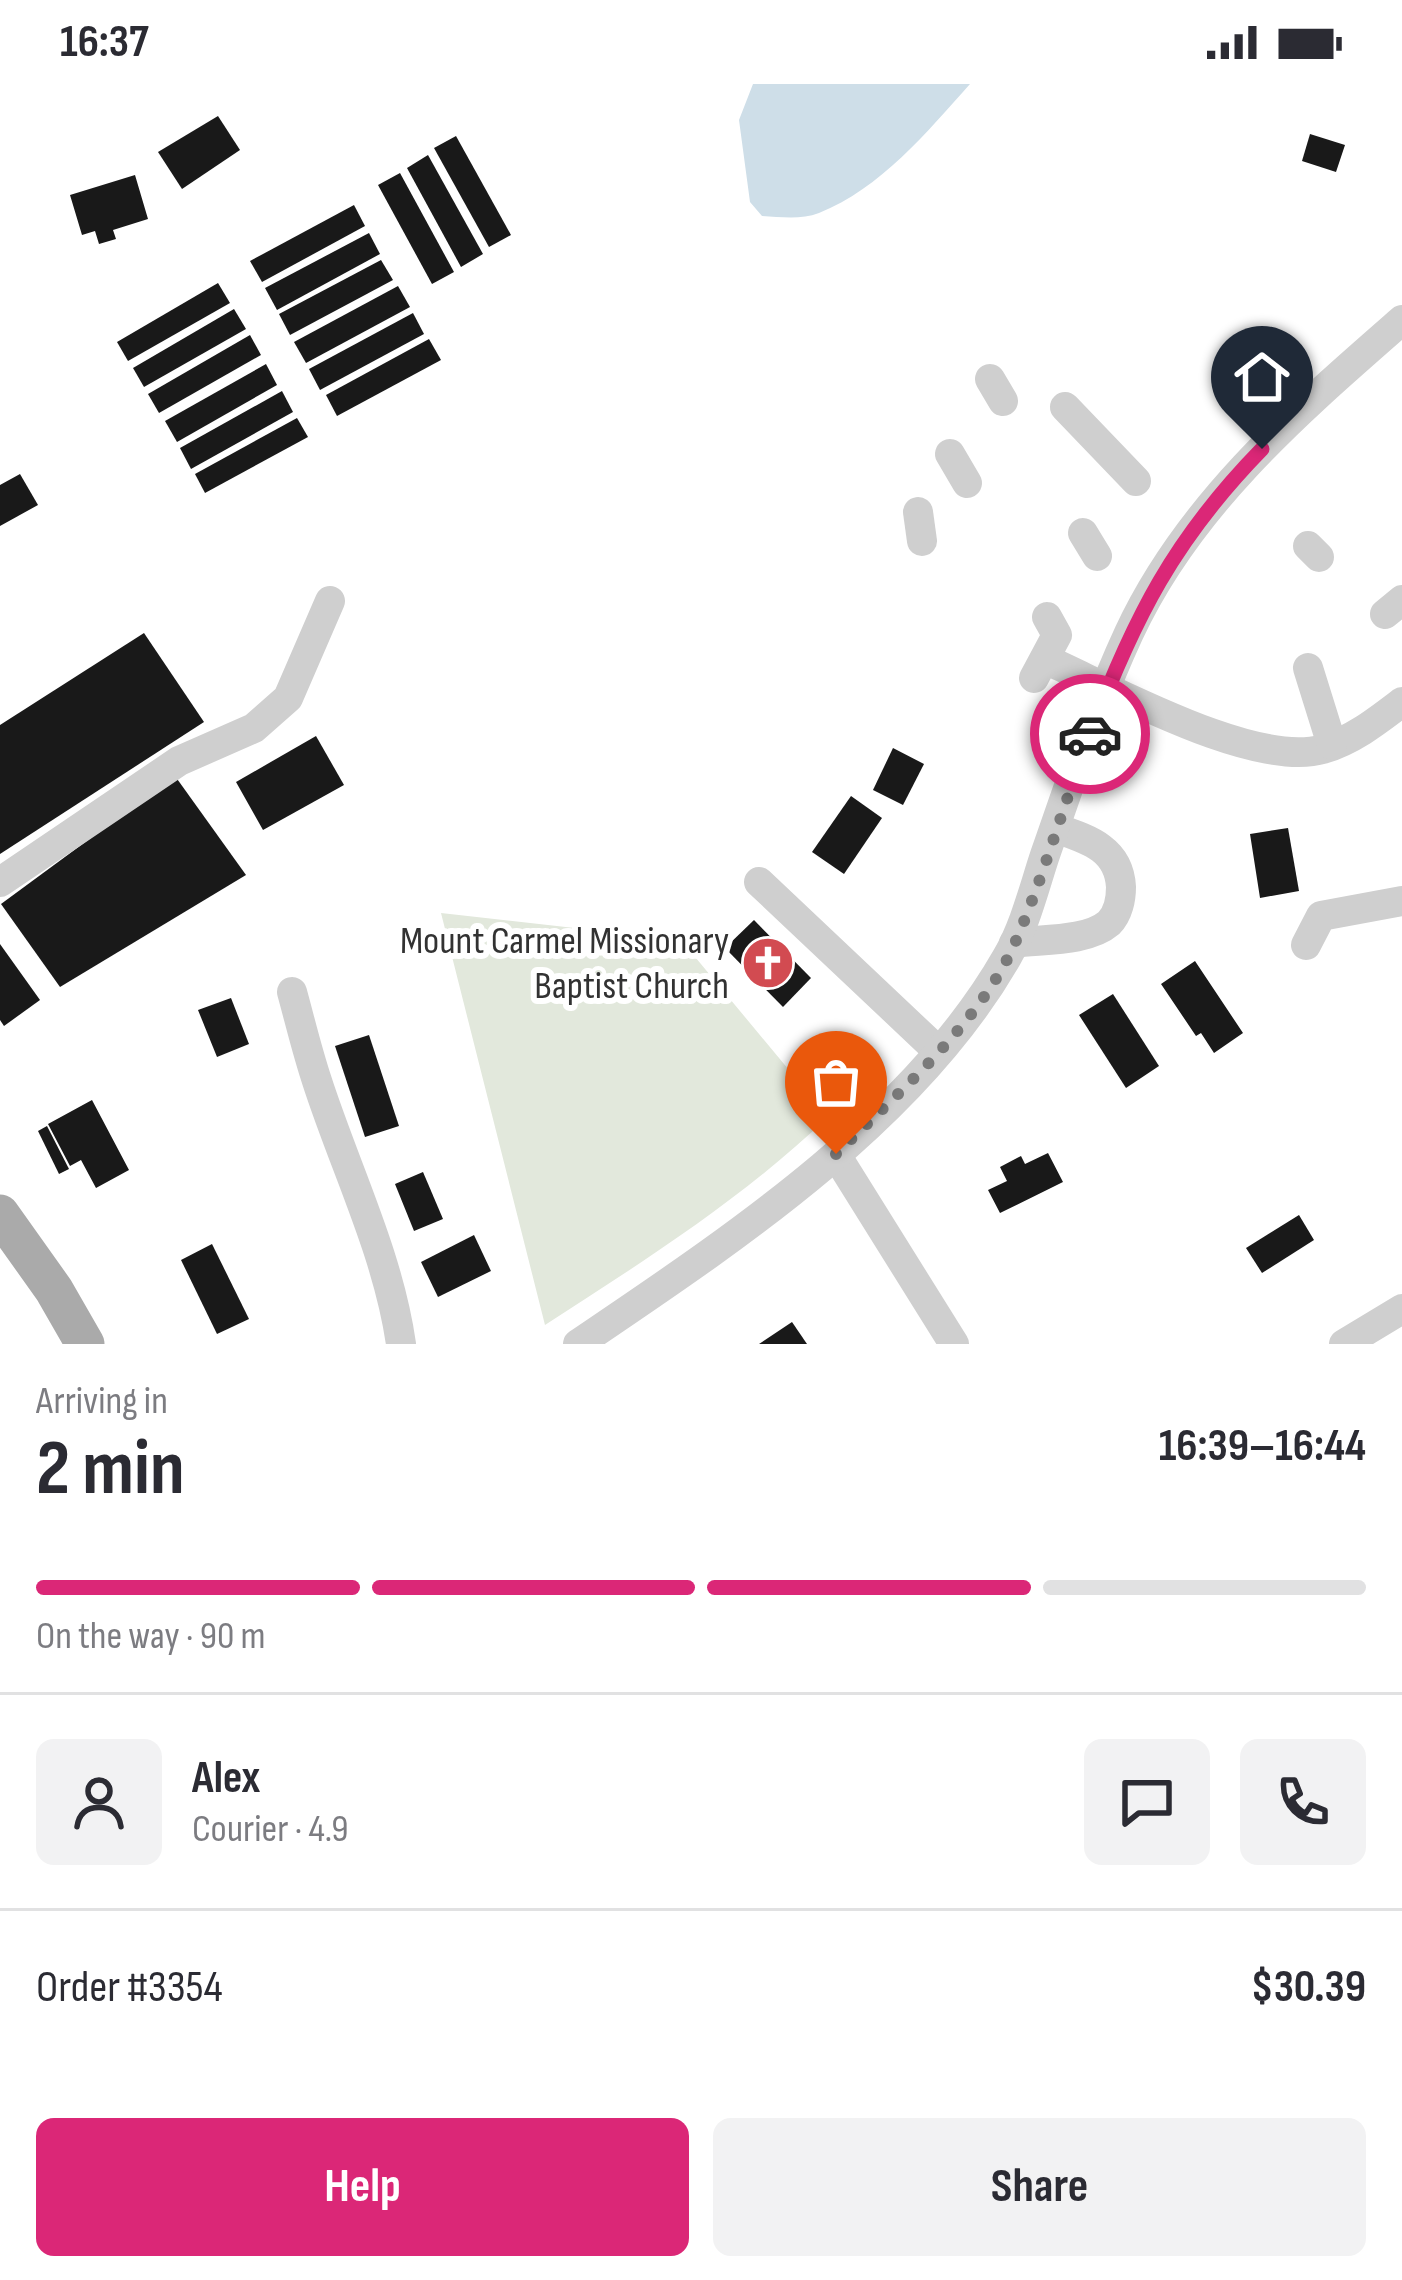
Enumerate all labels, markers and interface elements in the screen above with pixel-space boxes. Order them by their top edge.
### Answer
text: 16:37 [60,15,149,70]
pin [1211,326,1313,449]
icon: home [1229,344,1295,410]
courier [1030,674,1150,794]
icon: car [1057,701,1123,767]
place label: Mount Carmel Missionary Baptist Church [400,918,729,1010]
church icon: Mount Carmel Missionary Baptist Church [740,935,796,991]
pin [785,1031,887,1154]
icon: bag [803,1049,869,1115]
text: Arriving in [36,1378,168,1425]
text: 16:39–16:44 [1159,1419,1366,1474]
text: 2 min [36,1423,185,1516]
text: On the way · 90 m [36,1613,266,1660]
button: person [36,1739,162,1865]
button: chat [1084,1739,1210,1865]
button: phone [1240,1739,1366,1865]
text: Alex [192,1751,260,1806]
text: Courier · 4.9 [192,1806,349,1853]
text: Order #3354 [36,1960,223,2015]
text: $30.39 [1251,1960,1366,2015]
button: Help [36,2118,689,2256]
button: Share [713,2118,1366,2256]

